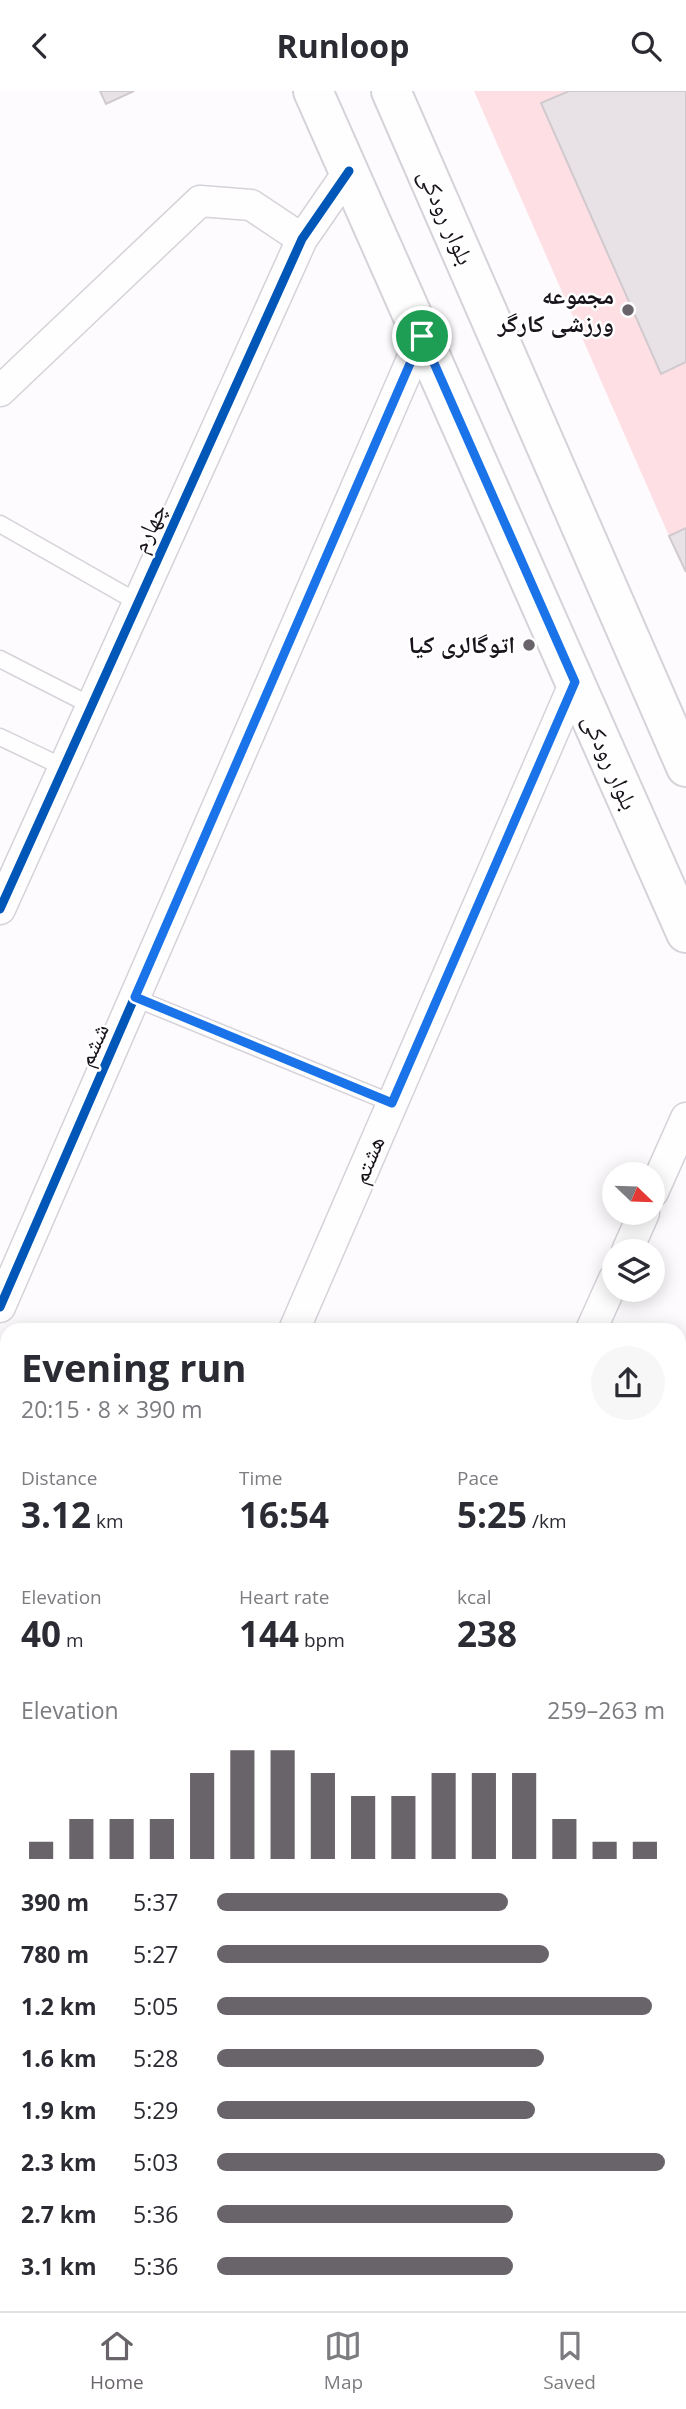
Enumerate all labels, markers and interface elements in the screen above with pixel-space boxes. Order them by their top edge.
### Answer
text: Runloop [277,24,409,67]
icon: back [21,27,59,65]
icon: search [627,27,665,65]
street label: بلوار رودکی [412,163,483,270]
place label: مجموعه ورزشی کارگر [497,278,614,339]
marker: مجموعه ورزشی کارگر [620,302,636,318]
pin [392,306,452,366]
icon: arrive [403,317,441,355]
street label: چهارم [122,497,174,558]
place label: اتوگالری کیا [408,627,515,660]
marker: اتوگالری کیا [521,637,537,653]
street label: بلوار رودکی [576,708,647,815]
street label: ششم [68,1017,117,1072]
street label: هشتم [342,1130,392,1189]
north arrow [602,1162,665,1225]
map controls [602,1162,665,1302]
button: layers [602,1239,665,1302]
text: Evening run [21,1341,246,1393]
button: share [591,1346,665,1420]
text: 20:15 · 8 × 390 m [21,1393,203,1425]
text: Distance [21,1465,97,1491]
text: Time [239,1465,283,1491]
text: Pace [457,1465,499,1491]
text: 3.12 [21,1491,91,1538]
text: 16:54 [239,1491,329,1538]
text: 5:25 [457,1491,527,1538]
text: km [91,1508,124,1534]
text: /km [527,1508,567,1534]
text: Elevation [21,1584,102,1610]
text: Heart rate [239,1584,329,1610]
text: kcal [457,1584,491,1610]
text: 40 [21,1610,61,1657]
text: 144 [239,1610,299,1657]
text: 238 [457,1610,517,1657]
text: m [61,1627,84,1653]
text: bpm [299,1627,345,1653]
text: Elevation [21,1694,119,1726]
text: 259–263 m [547,1694,665,1726]
text: 390 m [21,1886,89,1918]
text: 5:37 [133,1886,179,1918]
text: 780 m [21,1938,89,1970]
text: 5:27 [133,1938,179,1970]
text: 1.2 km [21,1990,97,2022]
text: 5:05 [133,1990,179,2022]
text: 1.6 km [21,2042,97,2074]
text: 5:28 [133,2042,179,2074]
text: 1.9 km [21,2094,97,2126]
text: 5:29 [133,2094,179,2126]
text: 2.3 km [21,2146,97,2178]
text: 5:03 [133,2146,179,2178]
text: 2.7 km [21,2198,97,2230]
text: 5:36 [133,2198,179,2230]
text: 3.1 km [21,2250,97,2282]
text: 5:36 [133,2250,179,2282]
tab: Home [90,2327,144,2395]
tab: Map [324,2327,363,2395]
tab: Saved [543,2327,596,2395]

